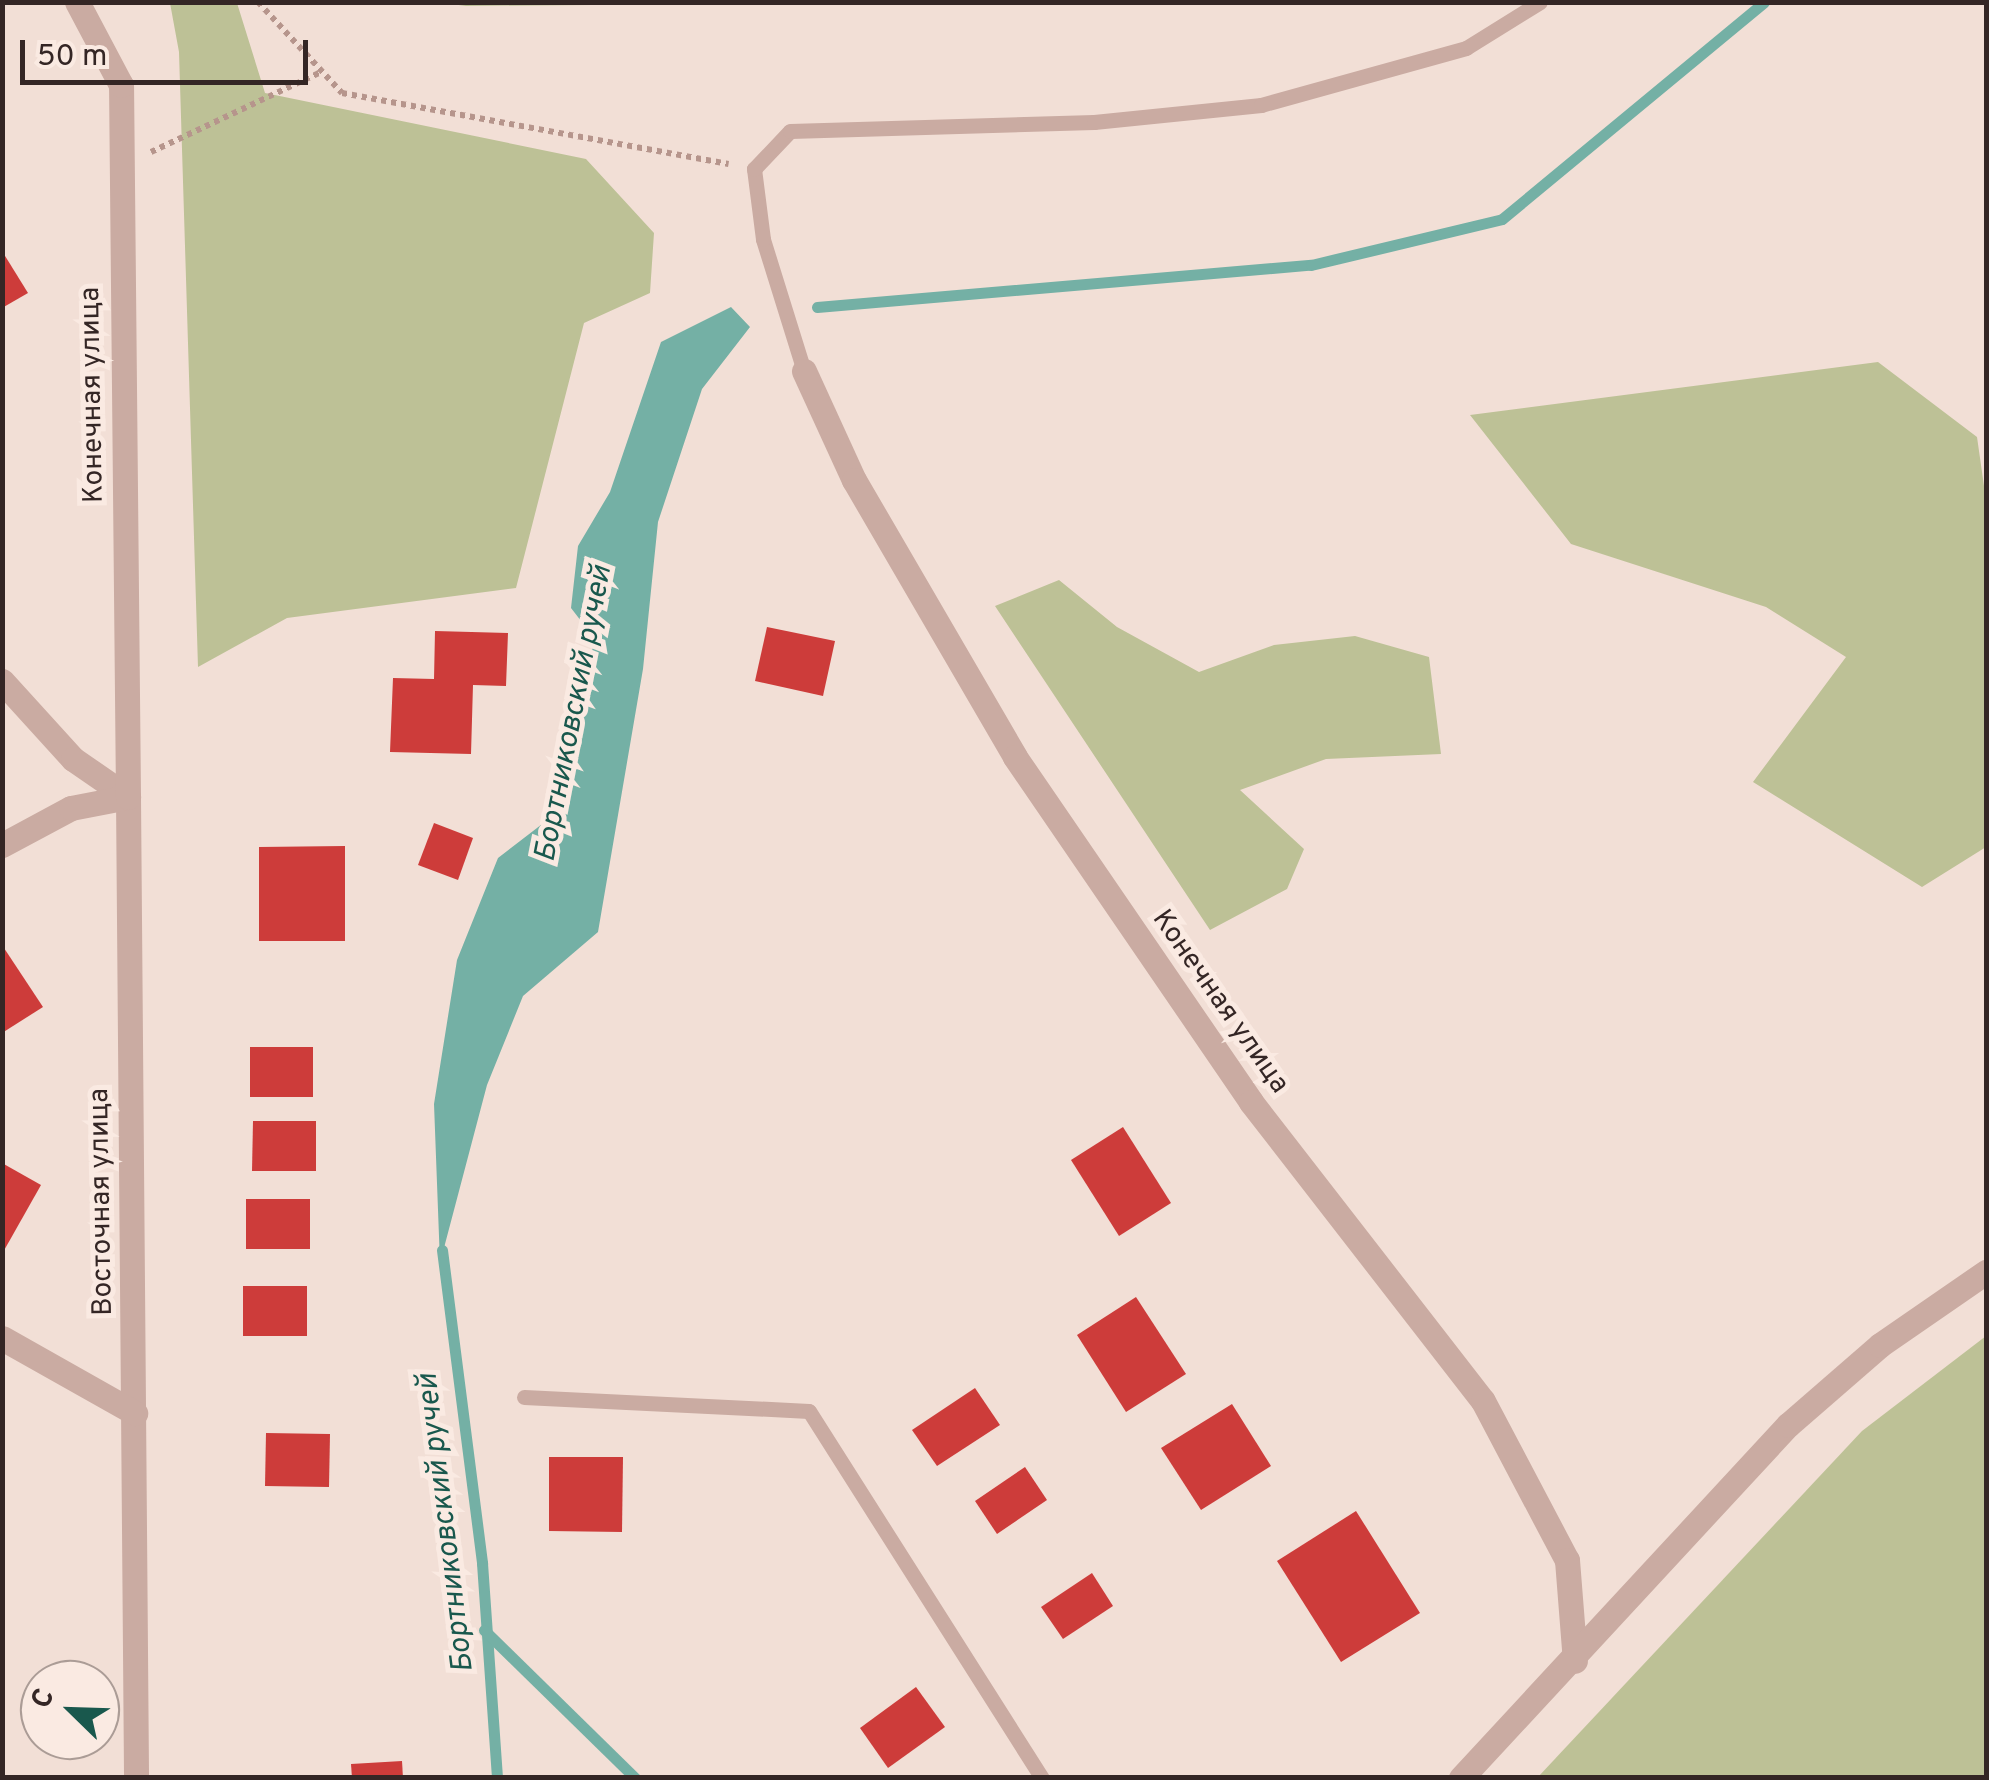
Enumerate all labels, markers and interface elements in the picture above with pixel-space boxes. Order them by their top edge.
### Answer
scale bar [25,20,312,82]
text: 50 m [37,39,107,76]
street label: Конечная улица [74,287,112,503]
water label: Бортниковский ручей [529,563,621,865]
street label: Конечная улица [1144,904,1296,1100]
street label: Восточная улица [83,1088,121,1316]
water label: Бортниковский ручей [411,1371,483,1675]
north arrow [20,1660,120,1760]
text: С [24,1684,64,1714]

